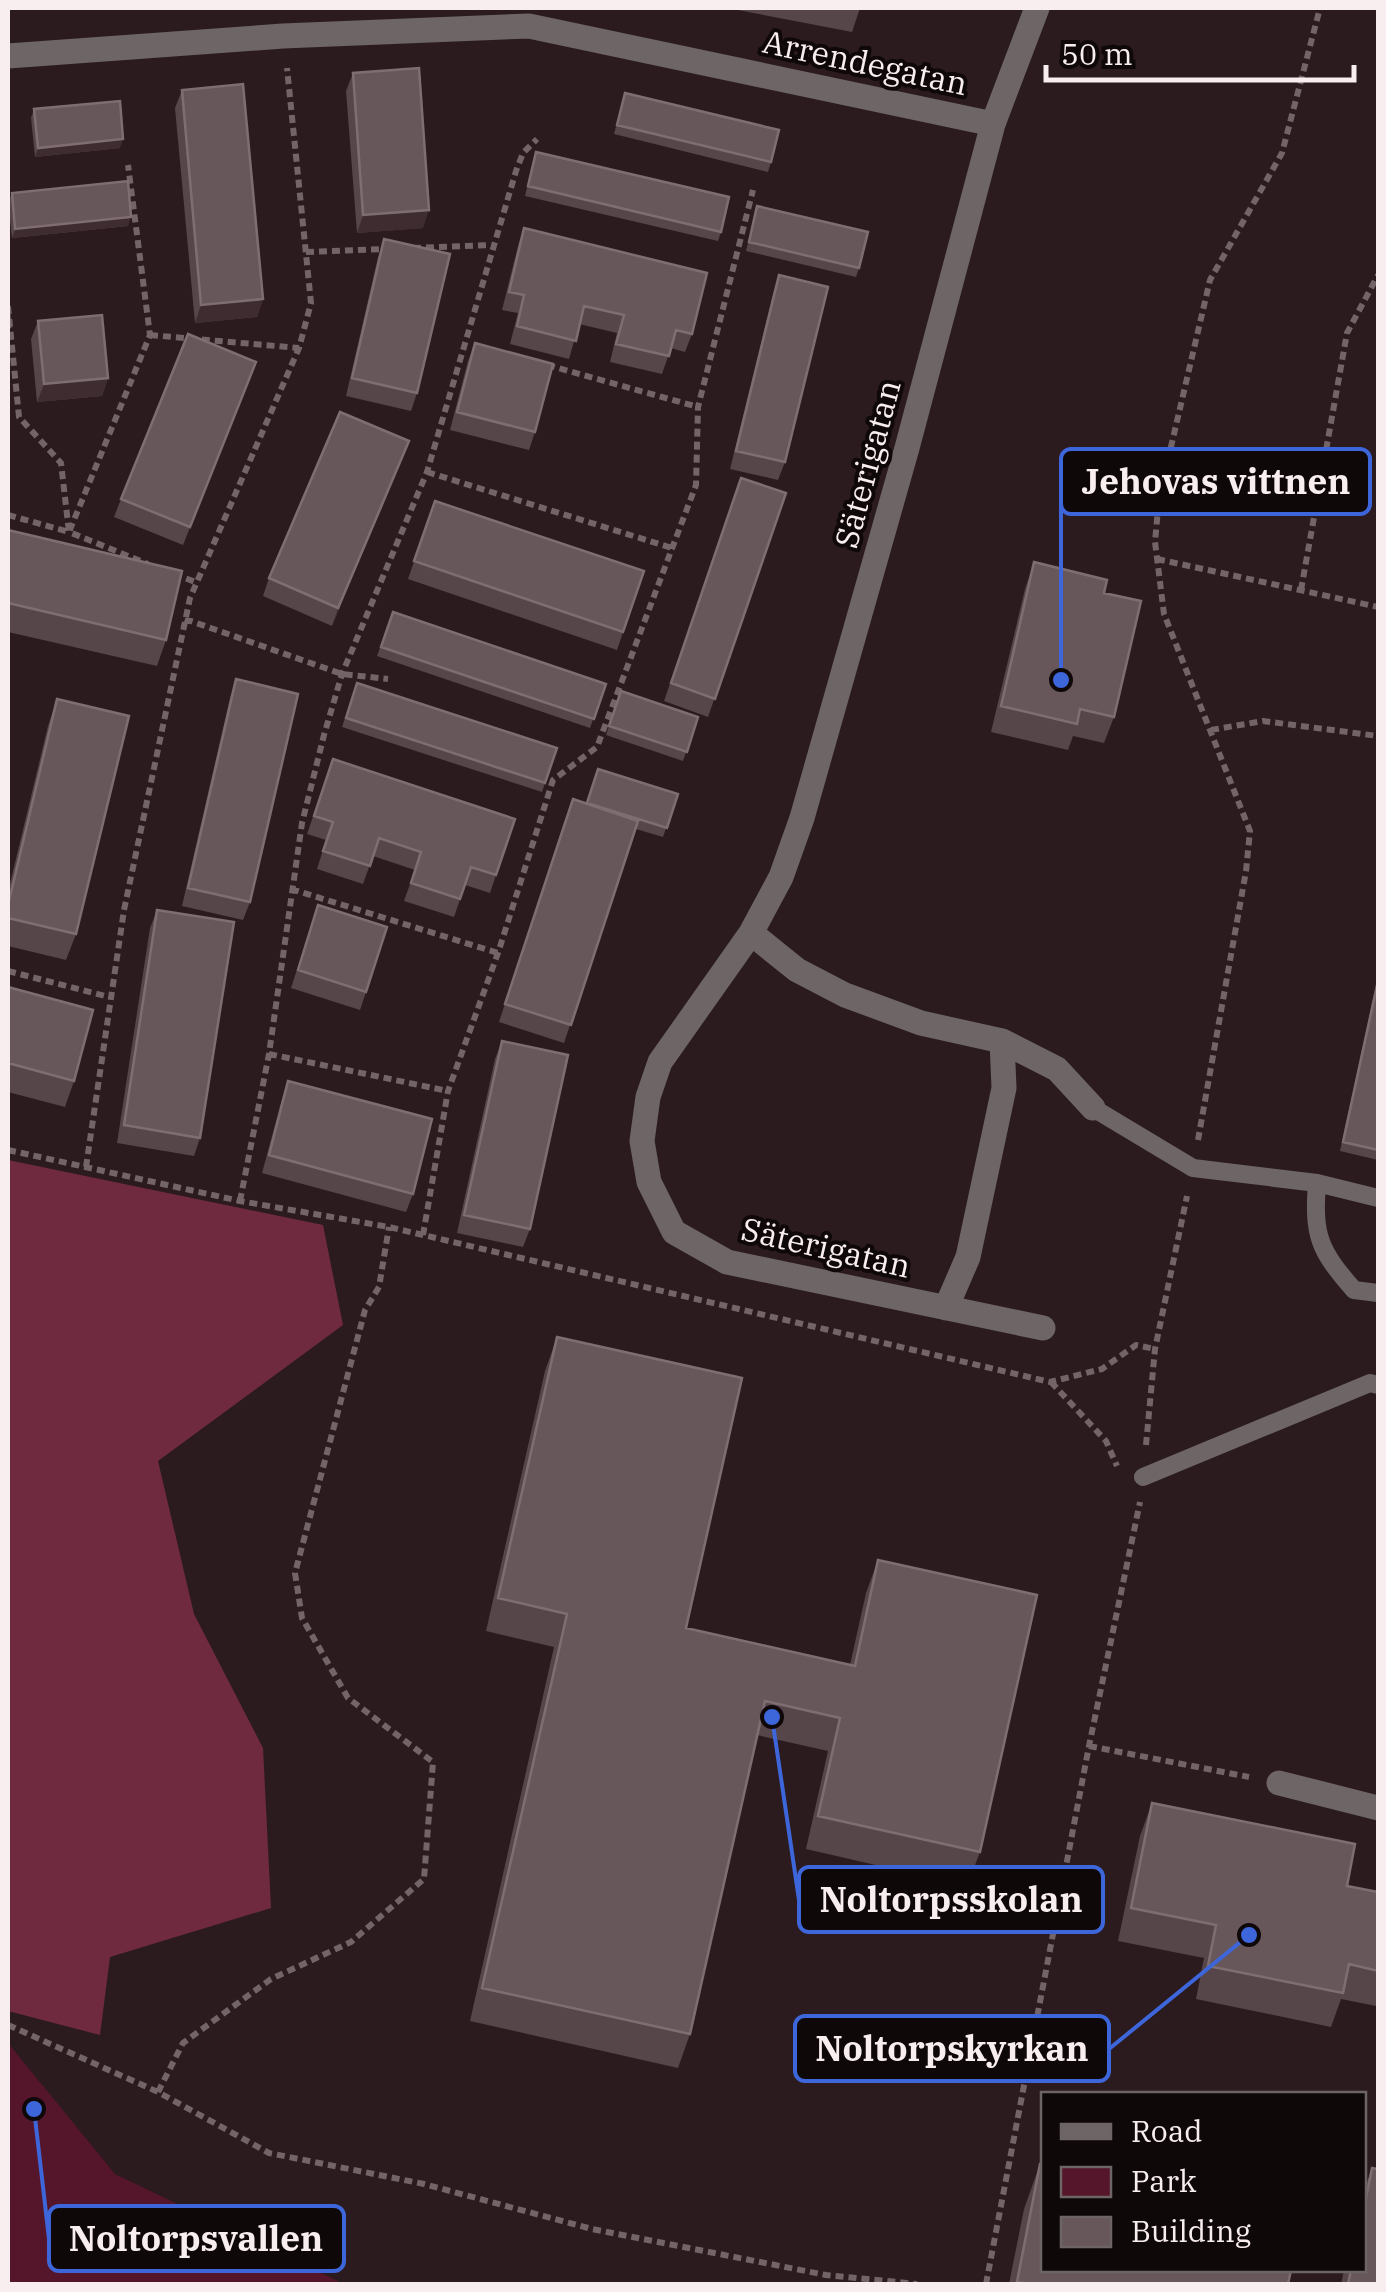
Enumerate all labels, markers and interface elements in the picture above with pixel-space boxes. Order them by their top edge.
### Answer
street label: Arrendegatan [759,20,971,104]
scale bar [1046,20,1354,82]
text: 50 m [1061,34,1133,73]
street label: Säterigatan [824,375,910,552]
callout: Jehovas vittnen [1061,449,1370,514]
text: Jehovas vittnen [1082,458,1350,504]
street label: Säterigatan [738,1207,915,1287]
callout: Noltorpsskolan [799,1867,1103,1932]
text: Noltorpsskolan [819,1876,1083,1922]
callout: Noltorpskyrkan [795,2016,1109,2081]
text: Noltorpskyrkan [815,2025,1089,2071]
legend [1041,2092,1366,2272]
text: Road [1131,2111,1203,2150]
text: Park [1131,2161,1197,2200]
callout: Noltorpsvallen [49,2206,344,2271]
text: Building [1131,2211,1251,2250]
text: Noltorpsvallen [69,2215,323,2261]

